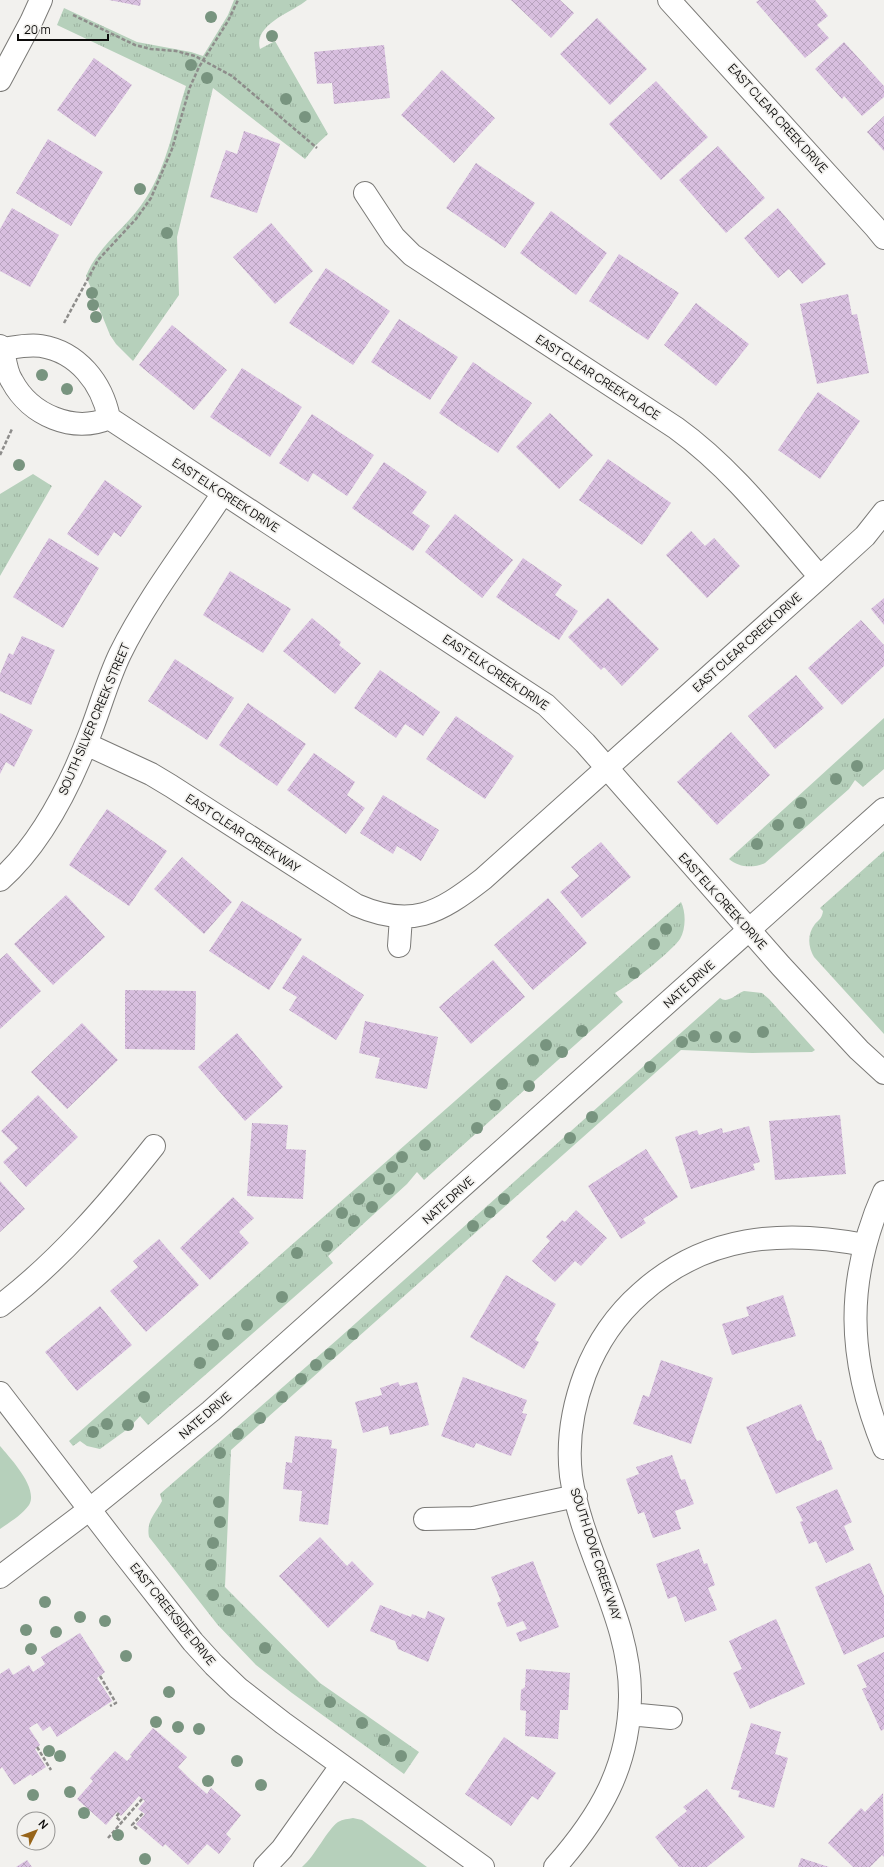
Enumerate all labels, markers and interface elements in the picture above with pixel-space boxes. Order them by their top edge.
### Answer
scale bar [18,16,108,42]
text: 20 m [24,21,51,38]
street label: EAST CLEAR CREEK DRIVE [724,60,832,176]
street label: EAST CLEAR CREEK PLACE [532,330,664,424]
street label: EAST ELK CREEK DRIVE [169,454,283,536]
street label: EAST CLEAR CREEK DRIVE [689,588,805,696]
street label: EAST ELK CREEK DRIVE [440,630,553,714]
street label: SOUTH SILVER CREEK STREET [54,640,134,798]
street label: EAST CLEAR CREEK WAY [183,790,304,877]
street label: EAST ELK CREEK DRIVE [675,849,771,953]
street label: NATE DRIVE [660,956,719,1012]
street label: NATE DRIVE [419,1172,478,1228]
street label: NATE DRIVE [175,1387,235,1442]
street label: SOUTH DOVE CREEK WAY [567,1486,626,1623]
street label: EAST CREEKSIDE DRIVE [126,1559,220,1669]
north arrow [16,1811,56,1851]
text: N [36,1816,52,1832]

